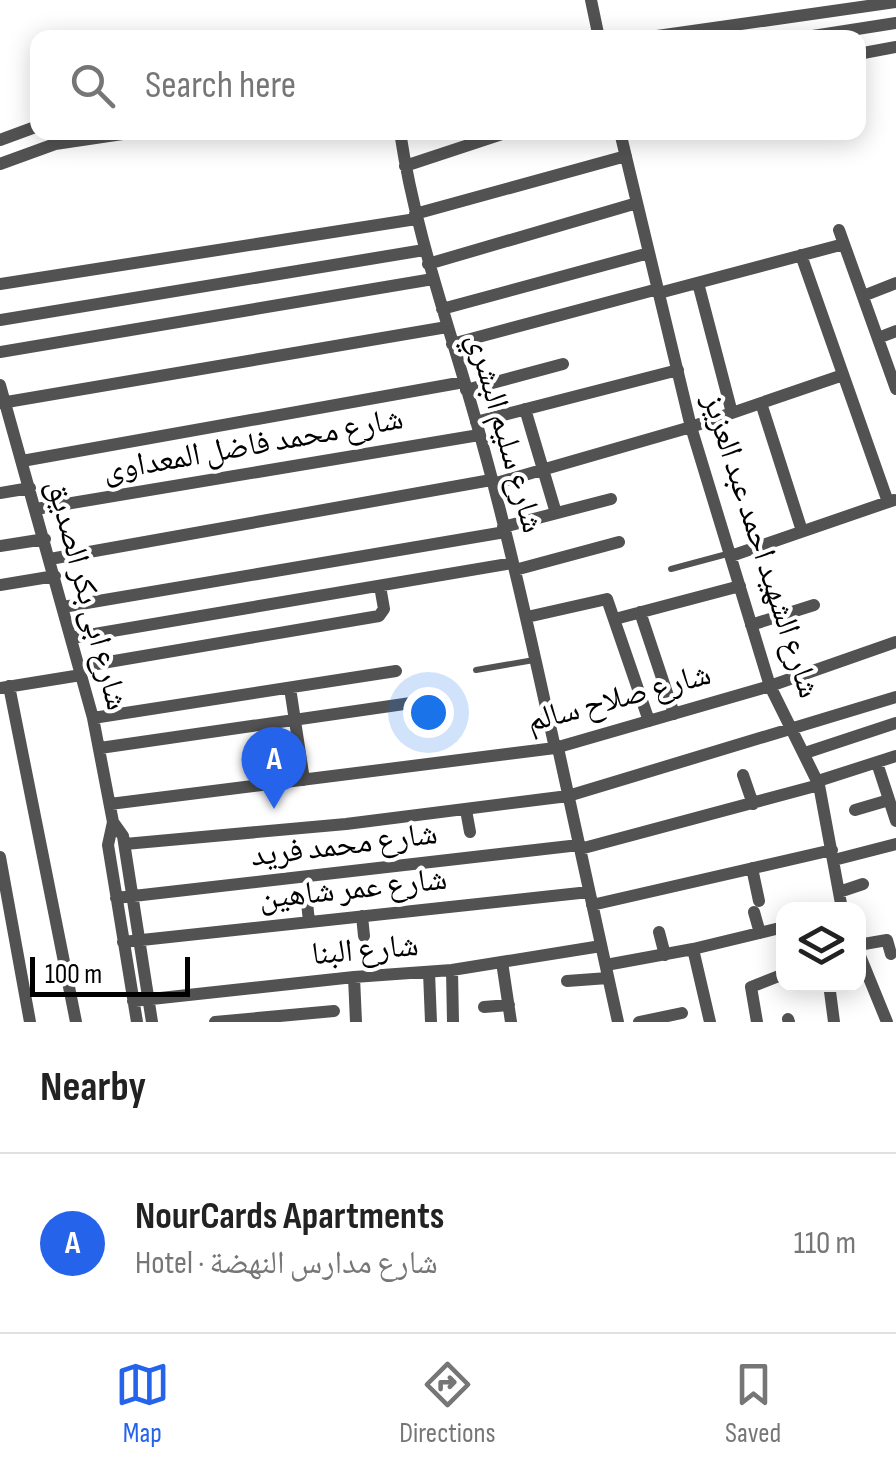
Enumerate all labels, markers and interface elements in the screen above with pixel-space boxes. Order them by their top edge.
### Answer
search box [30,30,866,140]
icon: search [65,58,120,113]
text: Search here [145,63,296,108]
street label: شارع سليم البشري [454,329,552,539]
street label: شارع الشهيد احمد عبد العزيز [693,388,829,703]
street label: شارع محمد فاضل المعداوى [100,399,406,491]
street label: شارع ابى بكر الصديق [38,476,136,714]
street label: شارع صلاح سالم [523,655,715,741]
your location [403,687,454,738]
pin: A [242,726,306,809]
street label: شارع محمد فريد [248,814,440,876]
street label: شارع عمر شاهين [257,860,449,918]
map controls [776,902,866,992]
button: layers [776,902,866,992]
street label: شارع البنا [310,926,420,974]
scale bar [30,952,190,996]
text: 100 m [45,958,102,991]
text: Nearby [40,1062,146,1113]
text: NourCards Apartments [135,1194,444,1239]
text: A [65,1224,80,1263]
text: 110 m [794,1224,856,1263]
text: Hotel · شارع مدارس النهضة [135,1244,438,1283]
tab: Map [115,1357,170,1450]
tab: Directions [399,1357,496,1450]
tab: Saved [725,1357,781,1450]

